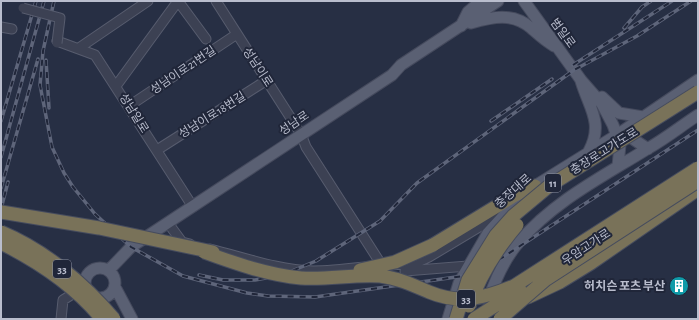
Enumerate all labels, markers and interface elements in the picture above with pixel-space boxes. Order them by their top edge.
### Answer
street label: 범일로 [548,16,578,50]
street label: 성남이로21번길 [148,44,218,96]
street label: 성남이로 [241,45,275,89]
street label: 성남이로18번길 [177,90,247,140]
street label: 성남일로 [117,91,151,135]
street label: 성남로 [277,109,311,137]
street label: 충장로고가도로 [568,125,640,177]
street label: 충장대로 [493,172,533,210]
road number: 11 [545,174,561,192]
street label: 우암고가로 [560,227,612,267]
road number: 33 [53,260,71,278]
building icon: 허치슨 포츠 부산 [668,275,690,297]
place label: 허치슨 포츠 부산 [584,280,665,292]
road number: 33 [457,290,475,308]

